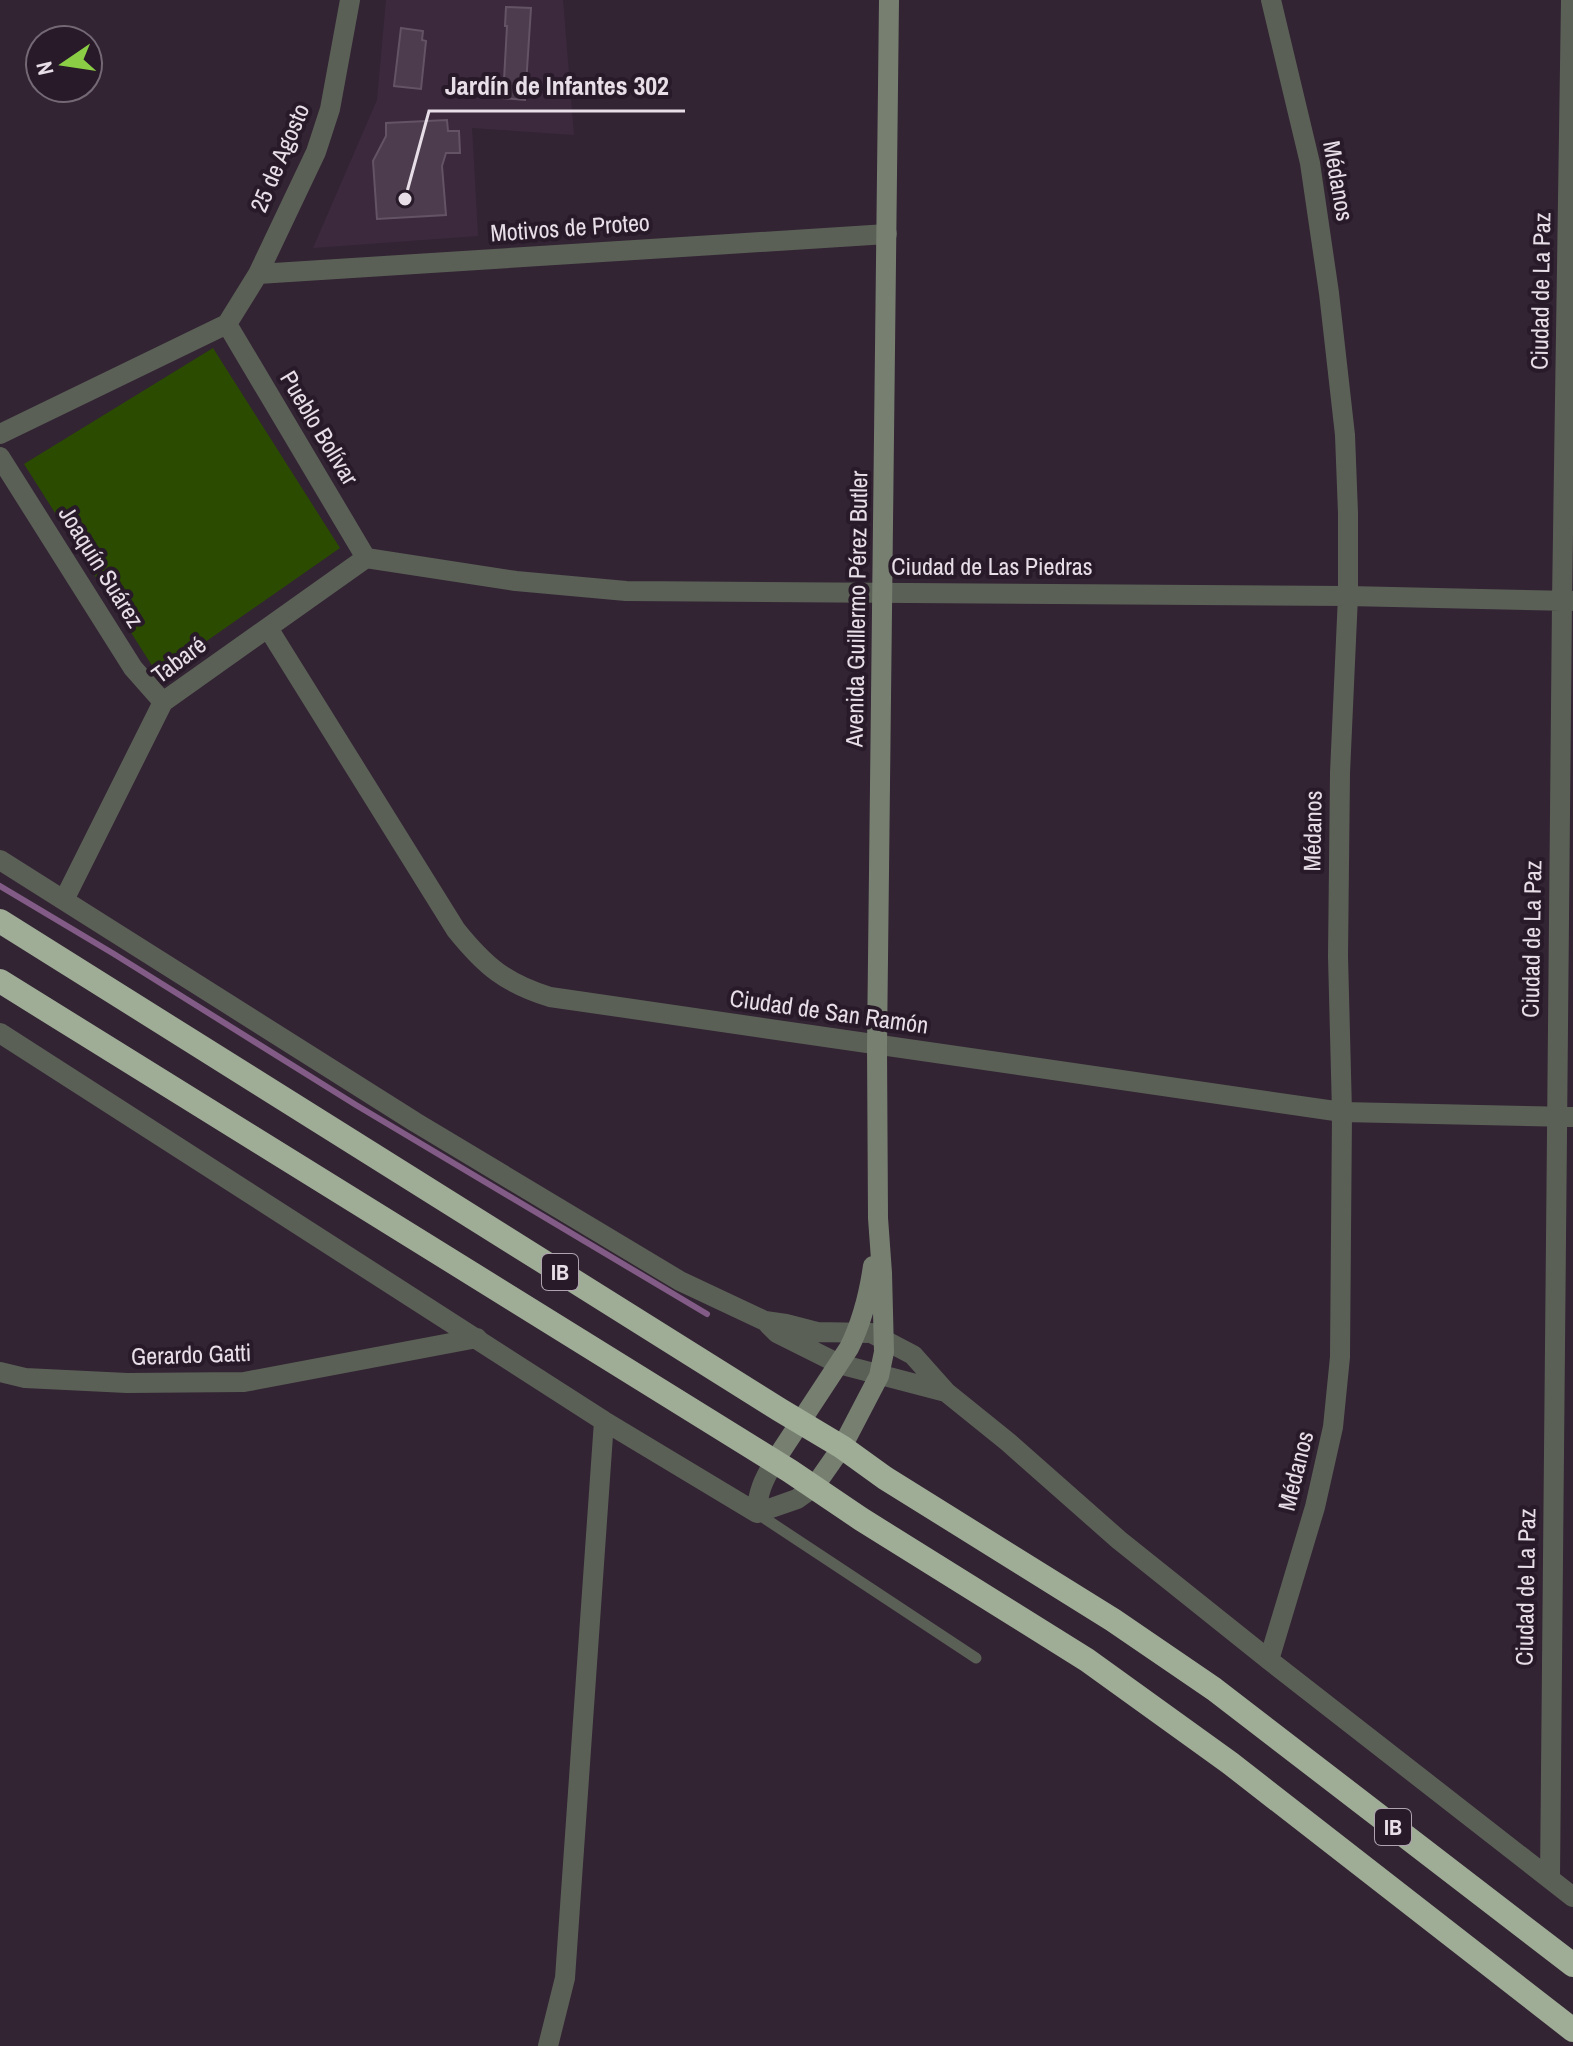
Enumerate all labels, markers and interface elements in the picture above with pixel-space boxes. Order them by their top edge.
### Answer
north arrow [24,24,104,104]
text: N [28,59,61,78]
callout: Jardín de Infantes 302 [429,61,685,111]
text: Jardín de Infantes 302 [445,68,669,103]
street label: 25 de Agosto [242,98,316,217]
street label: Médanos [1316,138,1362,223]
street label: Motivos de Proteo [489,205,651,249]
street label: Ciudad de La Paz [1523,212,1557,370]
street label: Pueblo Bolívar [273,364,367,491]
street label: Avenida Guillermo Pérez Butler [838,470,874,748]
street label: Joaquín Suárez [52,500,152,634]
street label: Ciudad de Las Piedras [891,550,1093,582]
street label: Tabaré [145,628,212,690]
street label: Médanos [1295,790,1329,872]
street label: Ciudad de La Paz [1514,860,1548,1018]
street label: Ciudad de San Ramón [728,981,931,1041]
road number: IB [542,1254,578,1290]
street label: Gerardo Gatti [130,1336,252,1372]
street label: Médanos [1270,1428,1320,1514]
street label: Ciudad de La Paz [1508,1508,1542,1666]
road number: IB [1375,1809,1411,1845]

